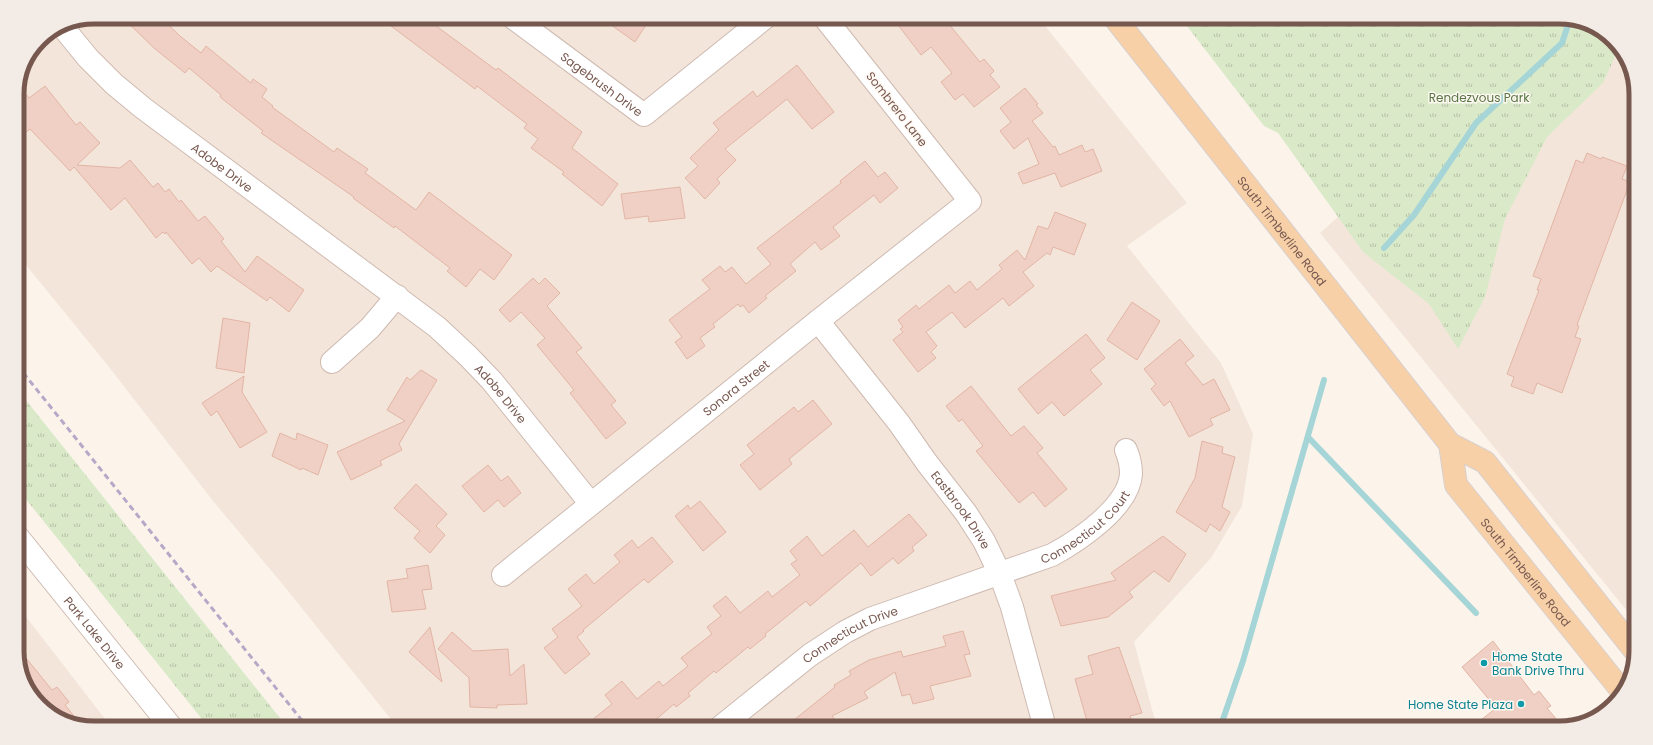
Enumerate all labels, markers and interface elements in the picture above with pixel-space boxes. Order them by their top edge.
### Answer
street label: Sagebrush Drive [557,48,646,120]
street label: Sombrero Lane [862,68,932,150]
park label: Rendezvous Park [1429,89,1530,106]
street label: Adobe Drive [188,139,257,196]
street label: South Timberline Road [1234,172,1331,289]
street label: Sonora Street [699,355,773,419]
street label: Adobe Drive [471,360,531,427]
street label: Eastbrook Drive [928,467,995,551]
street label: Connecticut Court [1038,487,1133,567]
street label: South Timberline Road [1477,514,1575,630]
street label: Park Lake Drive [60,592,130,673]
street label: Connecticut Drive [798,601,900,667]
place label: Home State Bank Drive Thru [1492,648,1584,679]
marker: Home State Bank Drive Thru [1479,658,1489,668]
place label: Home State Plaza [1408,696,1513,713]
marker: Home State Plaza [1516,699,1526,709]

